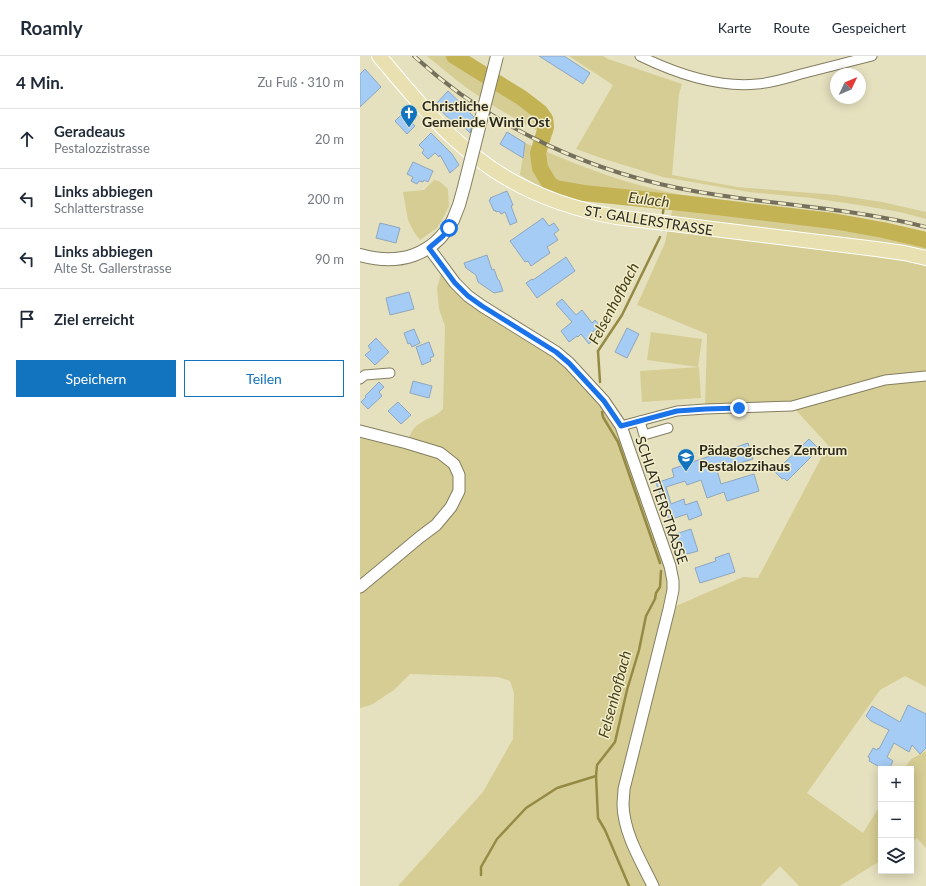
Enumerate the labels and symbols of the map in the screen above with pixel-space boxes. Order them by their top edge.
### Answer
north arrow [830,68,866,104]
place label: Christliche Gemeinde Winti Ost [422,97,551,130]
church icon: Christliche Gemeinde Winti Ost [399,103,419,128]
water label: Eulach [627,188,671,210]
street label: ST. GALLERSTRASSE [583,201,715,239]
route start [440,219,458,237]
water label: Felsenhofbach [584,259,642,347]
route end [730,399,748,417]
street label: SCHLATTERSTRASSE [632,434,692,566]
place label: Pädagogisches Zentrum Pestalozzihaus [699,441,847,474]
school or university icon: Pädagogisches Zentrum Pestalozzihaus [676,447,696,472]
water label: Felsenhofbach [594,648,634,740]

